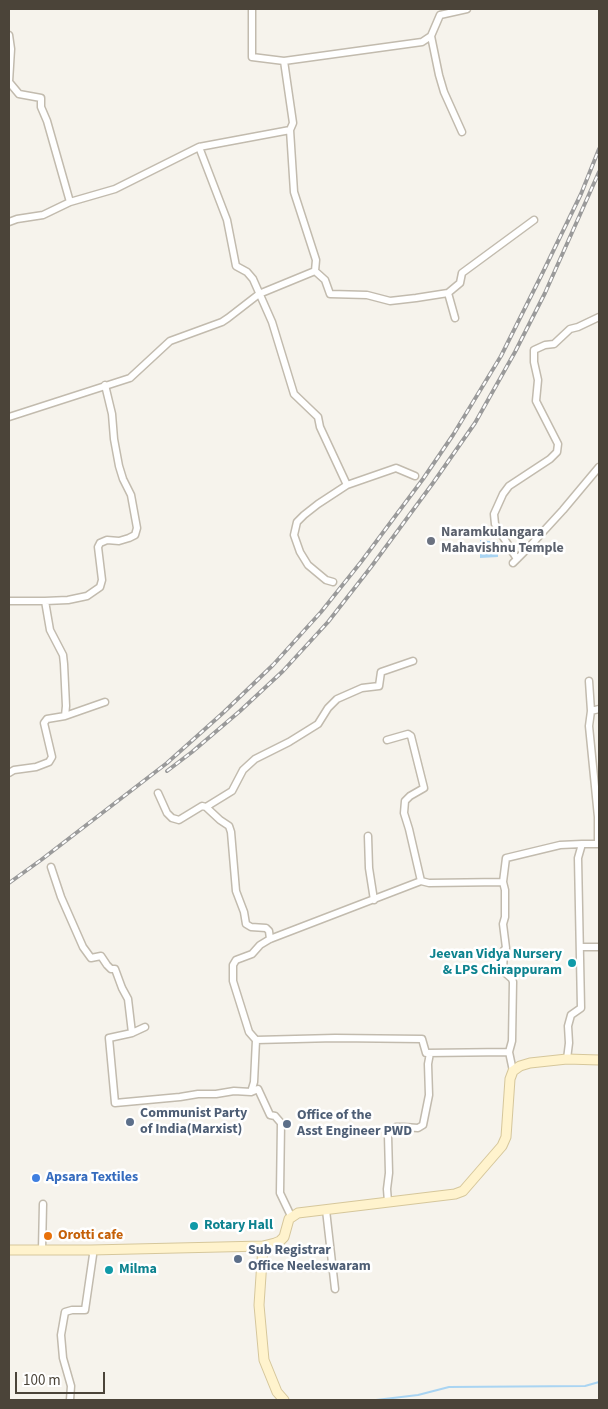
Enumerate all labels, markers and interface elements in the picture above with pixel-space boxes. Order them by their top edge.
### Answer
place label: Naramkulangara Mahavishnu Temple [441,525,564,558]
marker: Naramkulangara Mahavishnu Temple [425,535,437,547]
place label: Jeevan Vidya Nursery & LPS Chirappuram [429,947,562,980]
marker: Jeevan Vidya Nursery & LPS Chirappuram [566,957,578,969]
place label: Communist Party of India(Marxist) [140,1106,247,1138]
place label: Office of the Asst Engineer PWD [297,1108,412,1140]
marker: Communist Party of India(Marxist) [124,1116,136,1128]
marker: Office of the Asst Engineer PWD [281,1118,293,1130]
place label: Apsara Textiles [46,1170,138,1186]
marker: Apsara Textiles [30,1172,42,1184]
place label: Rotary Hall [204,1218,273,1234]
marker: Rotary Hall [188,1220,200,1232]
place label: Orotti cafe [58,1228,123,1244]
marker: Orotti cafe [42,1230,54,1242]
place label: Sub Registrar Office Neeleswaram [248,1243,371,1276]
marker: Sub Registrar Office Neeleswaram [232,1253,244,1265]
place label: Milma [119,1262,157,1278]
marker: Milma [103,1264,115,1276]
scale bar [18,1362,108,1394]
text: 100 m [23,1370,61,1391]

